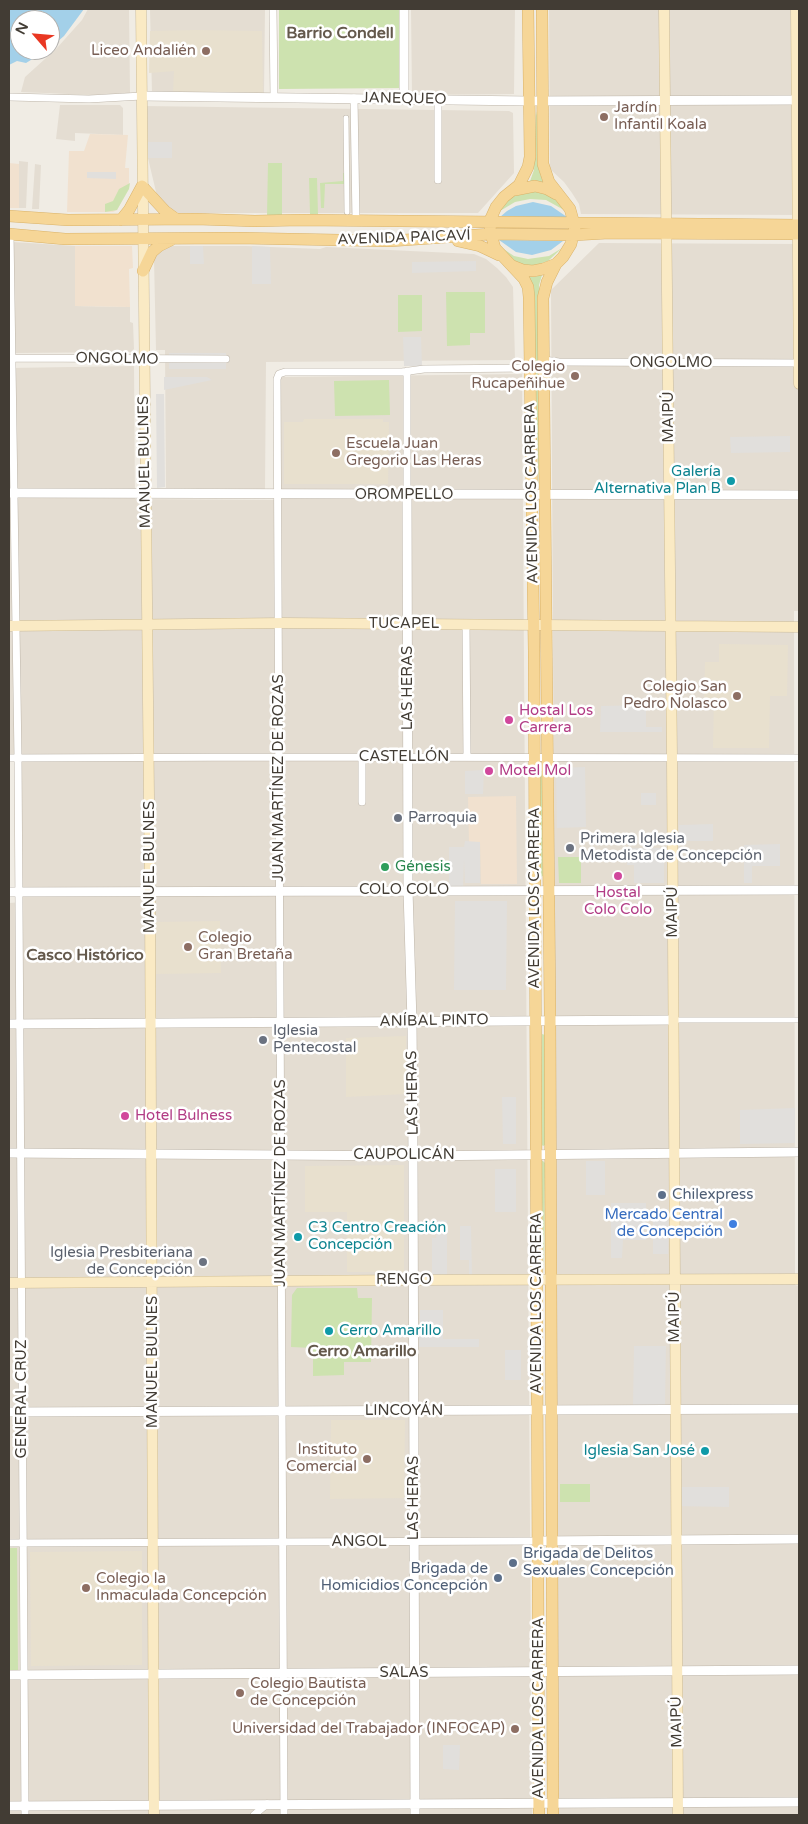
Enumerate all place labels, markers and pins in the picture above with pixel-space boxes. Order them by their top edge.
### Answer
place label: Liceo Andalién [91,42,196,60]
marker: Liceo Andalién [200,45,212,57]
place label: Jardín Infantil Koala [614,99,707,134]
marker: Jardín Infantil Koala [598,111,610,123]
place label: Colegio Rucapeñihue [471,358,565,393]
marker: Colegio Rucapeñihue [569,370,581,382]
place label: Escuela Juan Gregorio Las Heras [346,435,482,470]
marker: Escuela Juan Gregorio Las Heras [330,447,342,459]
place label: Galería Alternativa Plan B [594,463,721,498]
marker: Galería Alternativa Plan B [725,475,737,487]
place label: Colegio San Pedro Nolasco [623,678,727,713]
marker: Colegio San Pedro Nolasco [731,690,743,702]
place label: Hostal Los Carrera [519,702,593,737]
marker: Hostal Los Carrera [503,714,515,726]
place label: Motel Mol [499,762,571,780]
marker: Motel Mol [483,765,495,777]
place label: Parroquia [408,809,477,827]
marker: Parroquia [392,812,404,824]
place label: Primera Iglesia Metodista de Concepción [580,830,762,865]
marker: Primera Iglesia Metodista de Concepción [564,842,576,854]
place label: Génesis [395,858,451,876]
marker: Génesis [379,861,391,873]
marker: Hostal Colo Colo [612,870,624,882]
place label: Hostal Colo Colo [584,884,652,919]
place label: Colegio Gran Bretaña [198,929,293,964]
marker: Colegio Gran Bretaña [182,941,194,953]
place label: Iglesia Pentecostal [273,1022,357,1057]
marker: Iglesia Pentecostal [257,1034,269,1046]
place label: Hotel Bulness [135,1107,232,1125]
marker: Hotel Bulness [119,1110,131,1122]
place label: Chilexpress [672,1186,753,1204]
marker: Chilexpress [656,1189,668,1201]
place label: Mercado Central de Concepción [605,1206,723,1241]
marker: Mercado Central de Concepción [727,1218,739,1230]
place label: C3 Centro Creación Concepción [308,1219,446,1254]
marker: C3 Centro Creación Concepción [292,1231,304,1243]
place label: Iglesia Presbiteriana de Concepción [50,1244,193,1279]
marker: Iglesia Presbiteriana de Concepción [197,1256,209,1268]
place label: Cerro Amarillo [339,1322,441,1340]
marker: Cerro Amarillo [323,1325,335,1337]
place label: Instituto Comercial [286,1441,357,1476]
place label: Iglesia San José [583,1442,695,1460]
marker: Iglesia San José [699,1445,711,1457]
marker: Instituto Comercial [361,1453,373,1465]
place label: Brigada de Delitos Sexuales Concepción [523,1545,674,1580]
marker: Brigada de Delitos Sexuales Concepción [507,1557,519,1569]
place label: Brigada de Homicidios Concepción [321,1560,488,1595]
place label: Colegio la Inmaculada Concepción [96,1570,267,1605]
marker: Brigada de Homicidios Concepción [492,1572,504,1584]
marker: Colegio la Inmaculada Concepción [80,1582,92,1594]
place label: Colegio Bautista de Concepción [250,1675,366,1710]
marker: Colegio Bautista de Concepción [234,1687,246,1699]
place label: Universidad del Trabajador (INFOCAP) [232,1720,505,1738]
marker: Universidad del Trabajador (INFOCAP) [509,1723,521,1735]

